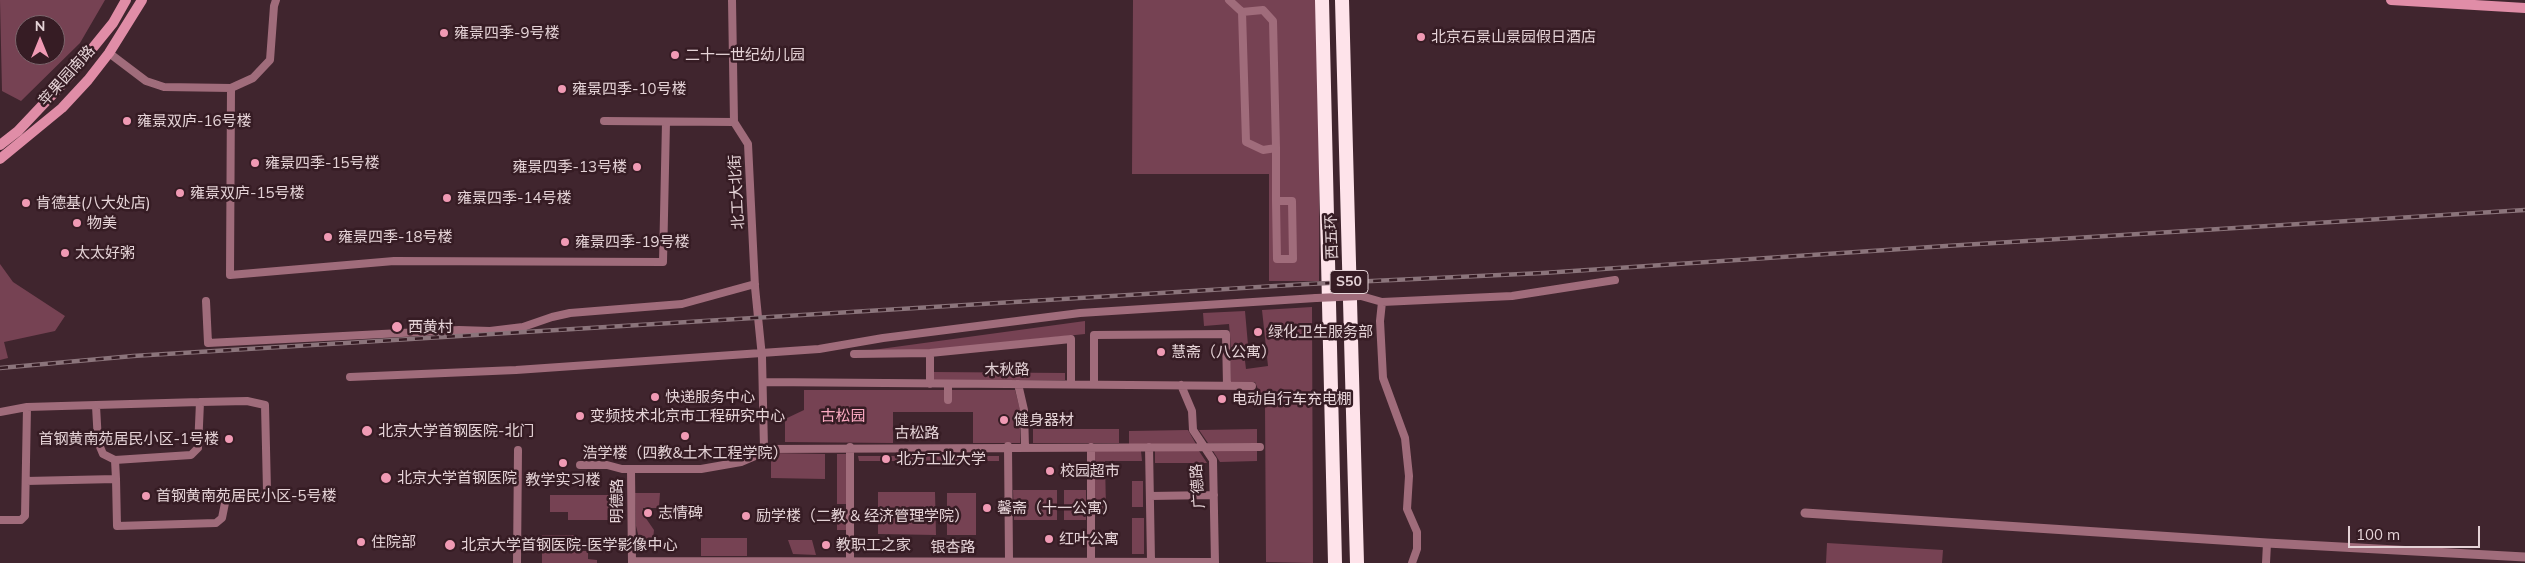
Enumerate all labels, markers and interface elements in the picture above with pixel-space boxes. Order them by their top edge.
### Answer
north arrow [15,15,65,65]
text: N [35,17,45,35]
place label: 雍景四季-9号楼 [454,24,559,42]
marker: 雍景四季-9号楼 [438,27,450,39]
place label: 北京石景山景园假日酒店 [1431,28,1596,46]
marker: 北京石景山景园假日酒店 [1415,31,1427,43]
street label: 苹果园南路 [35,42,99,110]
place label: 二十一世纪幼儿园 [685,46,805,64]
marker: 二十一世纪幼儿园 [669,49,681,61]
place label: 雍景四季-10号楼 [572,80,686,98]
marker: 雍景四季-10号楼 [556,83,568,95]
place label: 雍景双庐-16号楼 [137,112,251,130]
marker: 雍景双庐-16号楼 [121,115,133,127]
place label: 雍景四季-15号楼 [265,154,379,172]
street label: 北工大北街 [726,154,748,230]
marker: 雍景四季-15号楼 [249,157,261,169]
place label: 雍景四季-13号楼 [513,158,627,176]
marker: 雍景四季-13号楼 [631,161,643,173]
place label: 雍景双庐-15号楼 [190,184,304,202]
marker: 雍景双庐-15号楼 [174,187,186,199]
place label: 雍景四季-14号楼 [457,189,571,207]
marker: 雍景四季-14号楼 [441,192,453,204]
place label: 肯德基(八大处店) [36,194,151,212]
marker: 肯德基(八大处店) [20,197,32,209]
place label: 物美 [87,214,117,232]
street label: 西五环 [1322,214,1342,260]
marker: 物美 [71,217,83,229]
place label: 雍景四季-18号楼 [338,228,452,246]
marker: 雍景四季-18号楼 [322,231,334,243]
place label: 雍景四季-19号楼 [575,233,689,251]
marker: 雍景四季-19号楼 [559,236,571,248]
place label: 太太好粥 [75,244,135,262]
marker: 太太好粥 [59,247,71,259]
road number: S50 [1330,270,1368,294]
place label: 西黄村 [408,318,453,336]
marker: 西黄村 [390,320,404,334]
place label: 绿化卫生服务部 [1268,323,1373,341]
marker: 绿化卫生服务部 [1252,326,1264,338]
place label: 慧斋（八公寓） [1171,343,1276,361]
marker: 慧斋（八公寓） [1155,346,1167,358]
street label: 木秋路 [984,361,1030,379]
place label: 快递服务中心 [665,388,755,406]
place label: 电动自行车充电棚 [1232,390,1352,408]
marker: 快递服务中心 [649,391,661,403]
marker: 电动自行车充电棚 [1216,393,1228,405]
place label: 变频技术北京市工程研究中心 [590,407,785,425]
park label: 古松园 [821,407,865,425]
marker: 变频技术北京市工程研究中心 [574,410,586,422]
place label: 健身器材 [1014,411,1074,429]
marker: 健身器材 [998,414,1010,426]
place label: 北京大学首钢医院-北门 [378,422,534,440]
marker: 北京大学首钢医院-北门 [360,424,374,438]
street label: 古松路 [895,424,939,442]
place label: 首钢黄南苑居民小区-1号楼 [39,430,219,448]
marker: 浩学楼（四教&土木工程学院） [679,430,691,442]
marker: 首钢黄南苑居民小区-1号楼 [223,433,235,445]
place label: 浩学楼（四教&土木工程学院） [582,444,788,462]
place label: 北方工业大学 [896,450,986,468]
marker: 北方工业大学 [880,453,892,465]
marker: 教学实习楼 [557,457,569,469]
place label: 校园超市 [1060,462,1120,480]
street label: 广德路 [1187,463,1209,509]
marker: 校园超市 [1044,465,1056,477]
place label: 北京大学首钢医院 [397,469,517,487]
marker: 北京大学首钢医院 [379,471,393,485]
place label: 教学实习楼 [526,471,600,489]
street label: 明德路 [608,479,626,523]
place label: 首钢黄南苑居民小区-5号楼 [156,487,336,505]
marker: 首钢黄南苑居民小区-5号楼 [140,490,152,502]
place label: 馨斋（十一公寓） [997,499,1117,517]
marker: 馨斋（十一公寓） [981,502,993,514]
place label: 志情碑 [658,504,703,522]
marker: 志情碑 [642,507,654,519]
place label: 励学楼（二教 & 经济管理学院） [756,507,969,525]
marker: 励学楼（二教 & 经济管理学院） [740,510,752,522]
scale bar [2350,516,2482,548]
text: 100 m [2356,525,2400,544]
place label: 红叶公寓 [1059,530,1119,548]
place label: 住院部 [371,533,416,551]
marker: 红叶公寓 [1043,533,1055,545]
marker: 住院部 [355,536,367,548]
place label: 北京大学首钢医院-医学影像中心 [461,536,677,554]
place label: 教职工之家 [836,536,911,554]
marker: 北京大学首钢医院-医学影像中心 [443,538,457,552]
street label: 银杏路 [931,538,975,556]
marker: 教职工之家 [820,539,832,551]

